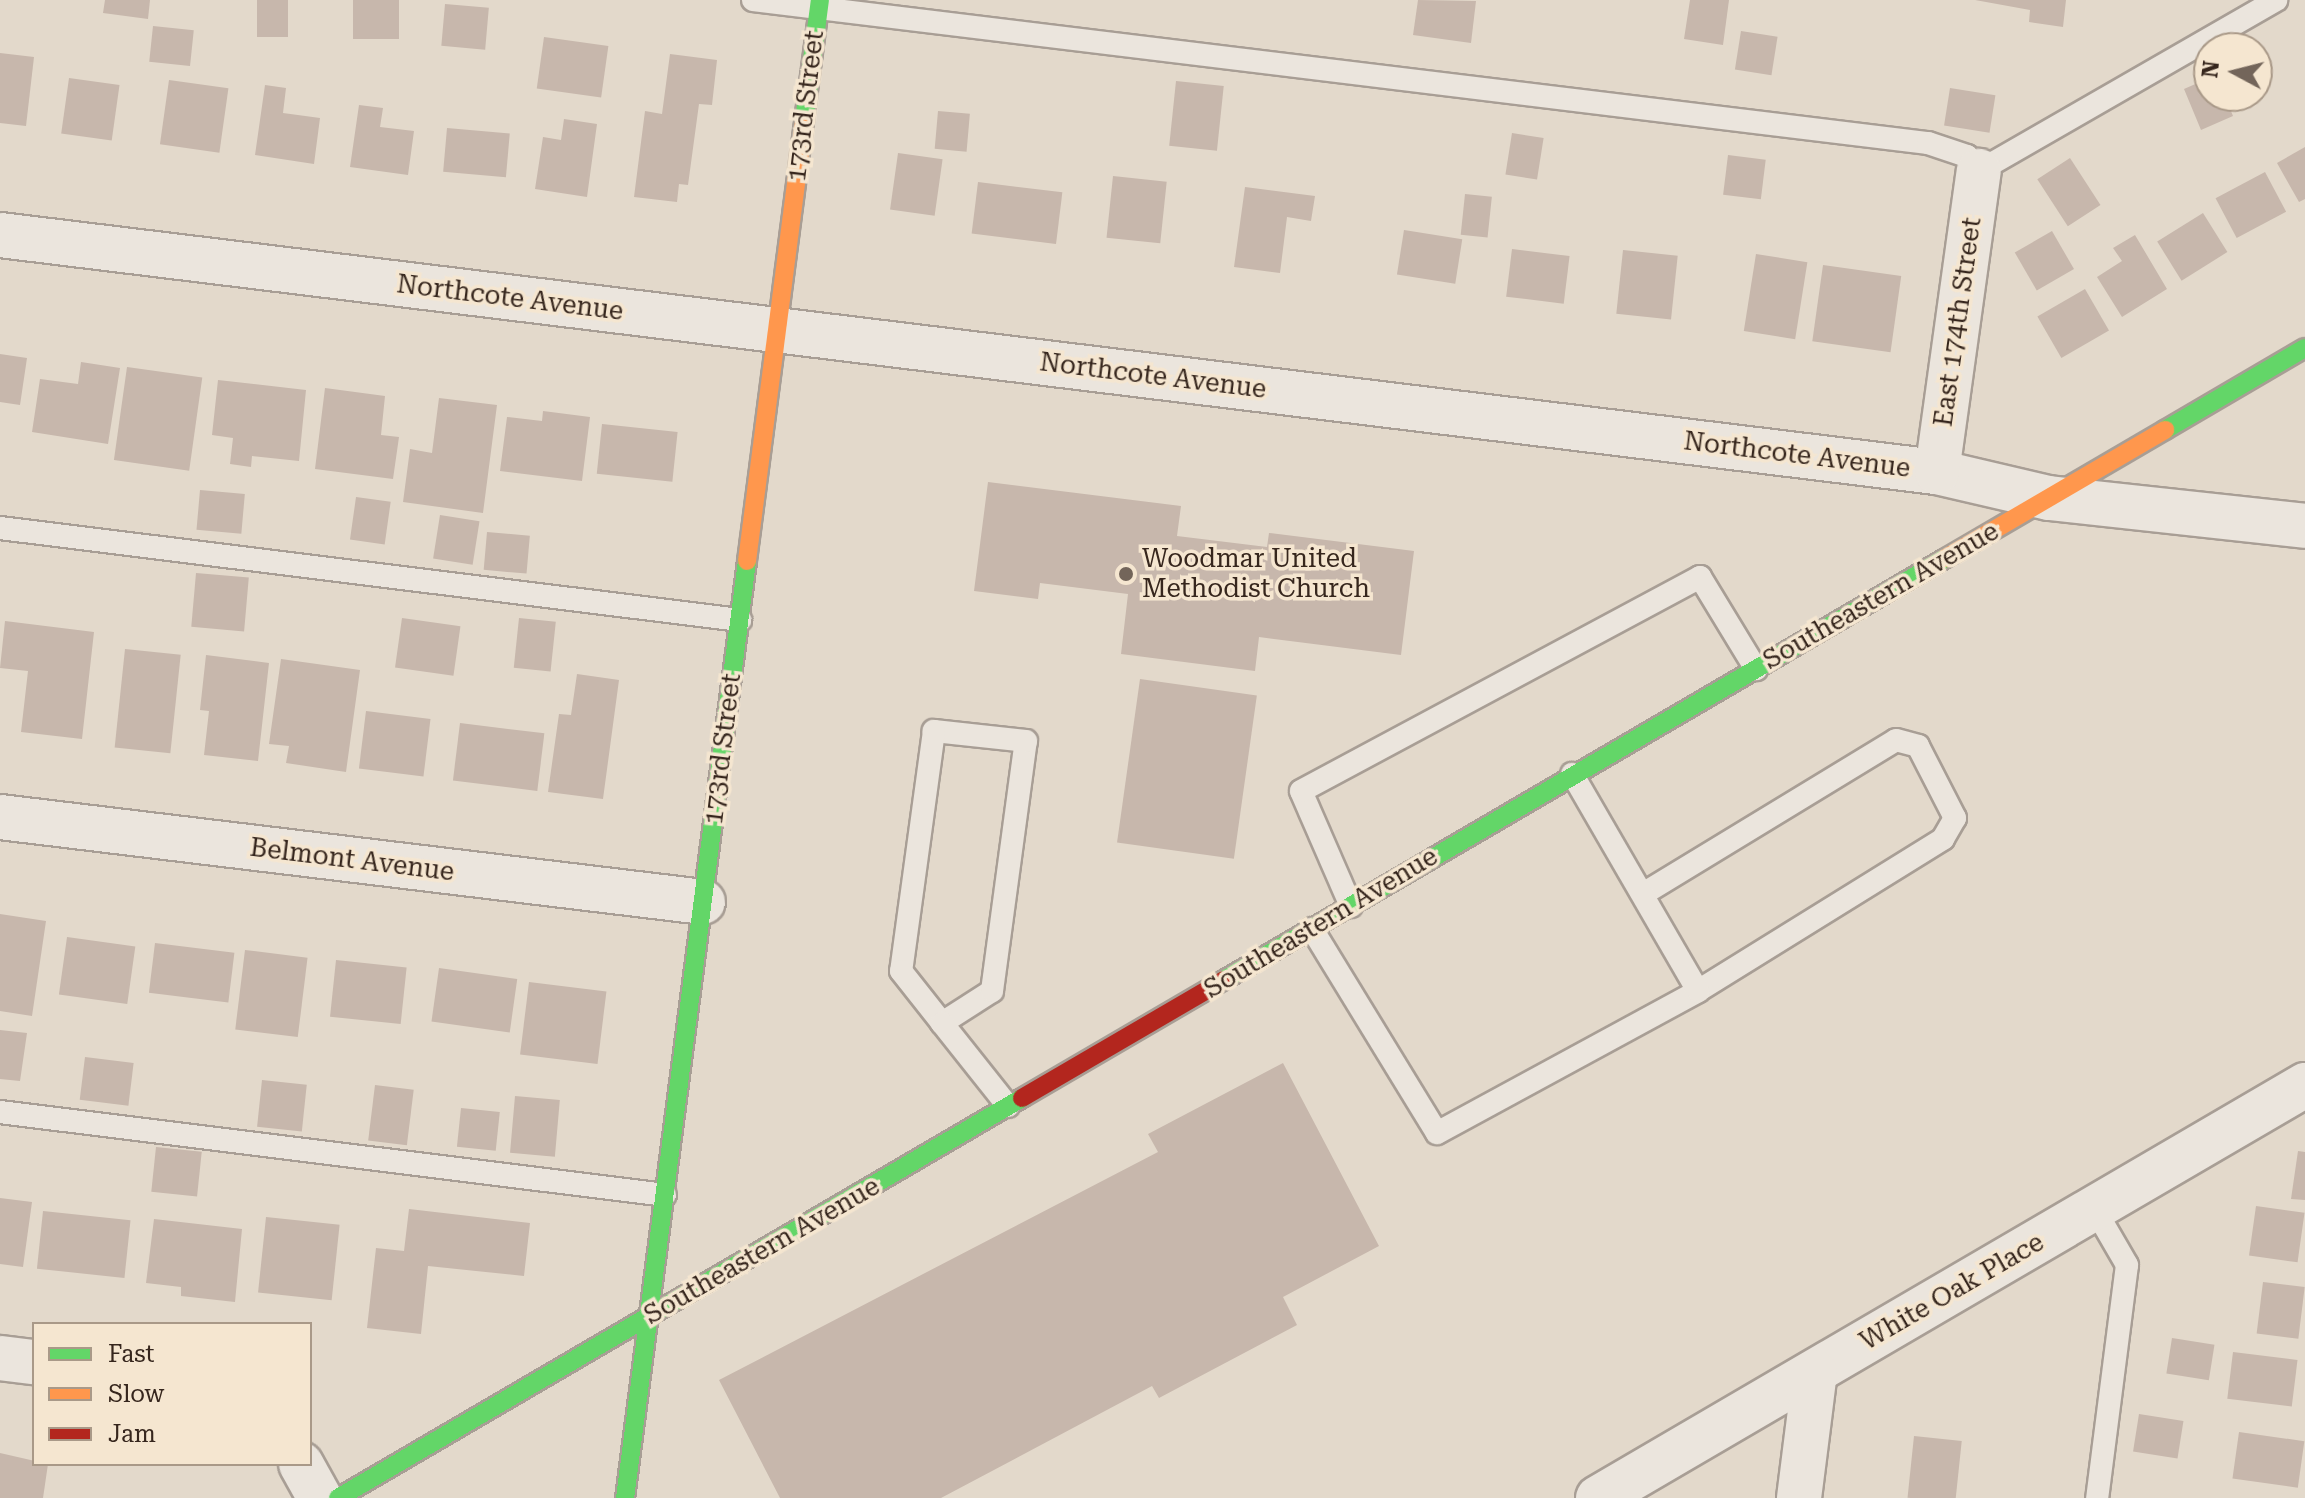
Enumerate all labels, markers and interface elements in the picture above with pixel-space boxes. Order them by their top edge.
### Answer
street label: 173rd Street [781,29,831,183]
north arrow [2193,32,2273,112]
text: N [2197,59,2224,79]
street label: East 174th Street [1928,215,1988,429]
street label: Northcote Avenue [395,269,625,327]
street label: Northcote Avenue [1038,347,1268,405]
street label: Northcote Avenue [1682,426,1912,484]
street label: Southeastern Avenue [1758,516,2004,676]
place label: Woodmar United Methodist Church [1142,543,1370,604]
marker: Woodmar United Methodist Church [1117,565,1135,583]
street label: 173rd Street [698,672,748,826]
street label: Belmont Avenue [248,832,456,888]
street label: Southeastern Avenue [1199,841,1443,1005]
street label: Southeastern Avenue [639,1171,885,1331]
street label: White Oak Place [1855,1227,2049,1357]
legend [32,1322,312,1466]
text: Fast [108,1340,155,1368]
text: Slow [108,1380,164,1408]
text: Jam [108,1420,156,1448]

